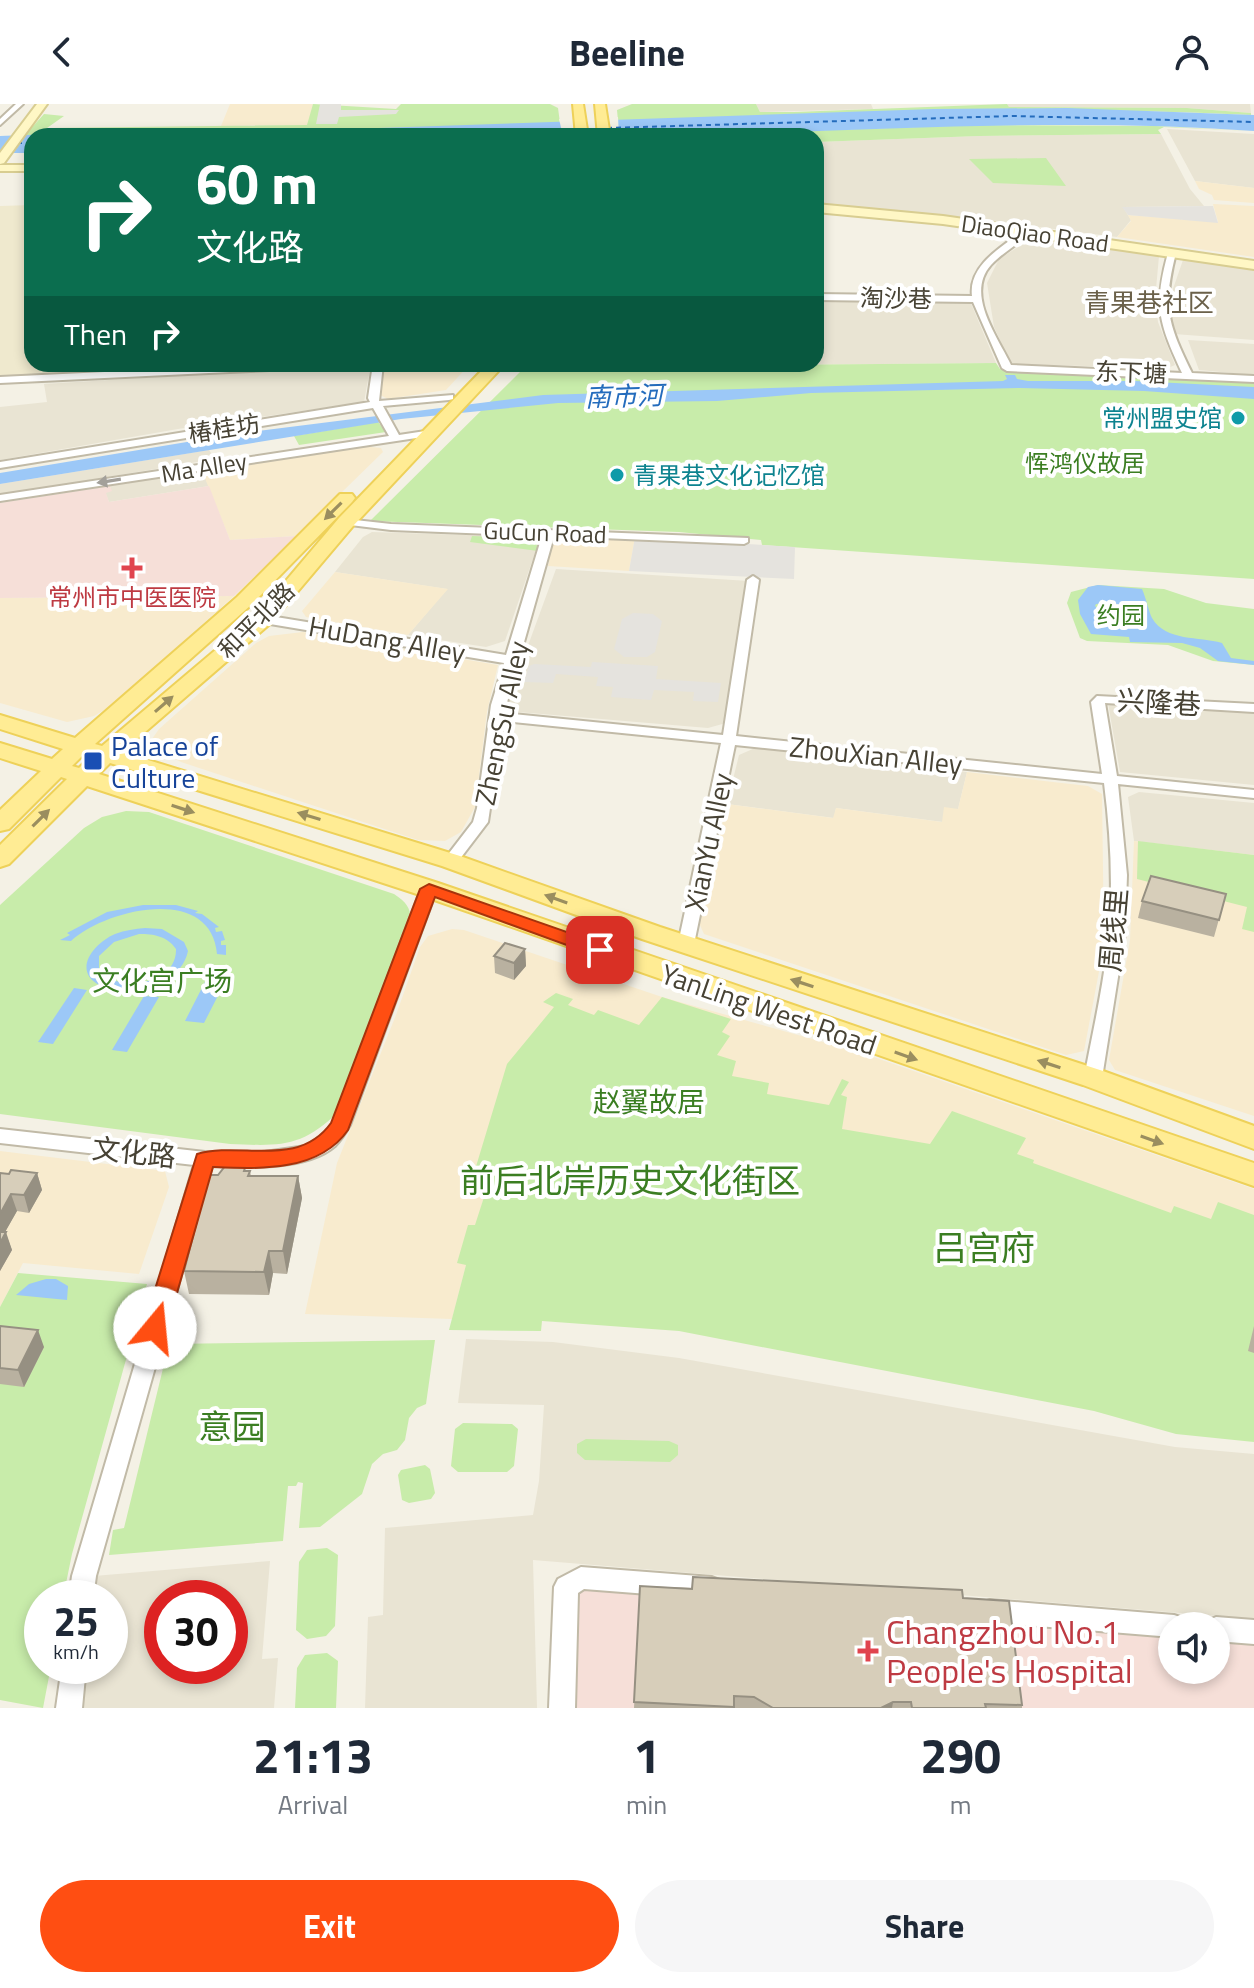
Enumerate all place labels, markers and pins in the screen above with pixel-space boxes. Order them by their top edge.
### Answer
place label: 常州盟史馆 [1102,400,1222,436]
marker: 常州盟史馆 [1229,409,1247,427]
place label: 青果巷文化记忆馆 [633,457,825,493]
marker: 青果巷文化记忆馆 [608,466,626,484]
marker: 常州市中医医院 [121,557,143,579]
place label: 常州市中医医院 [48,579,216,615]
place label: Palace of Culture [111,724,219,799]
marker: Palace of Culture [82,750,104,772]
pin [566,916,634,984]
place label: Changzhou No.1 People's Hospital [886,1605,1133,1696]
marker: Changzhou No.1 People's Hospital [857,1640,879,1662]

